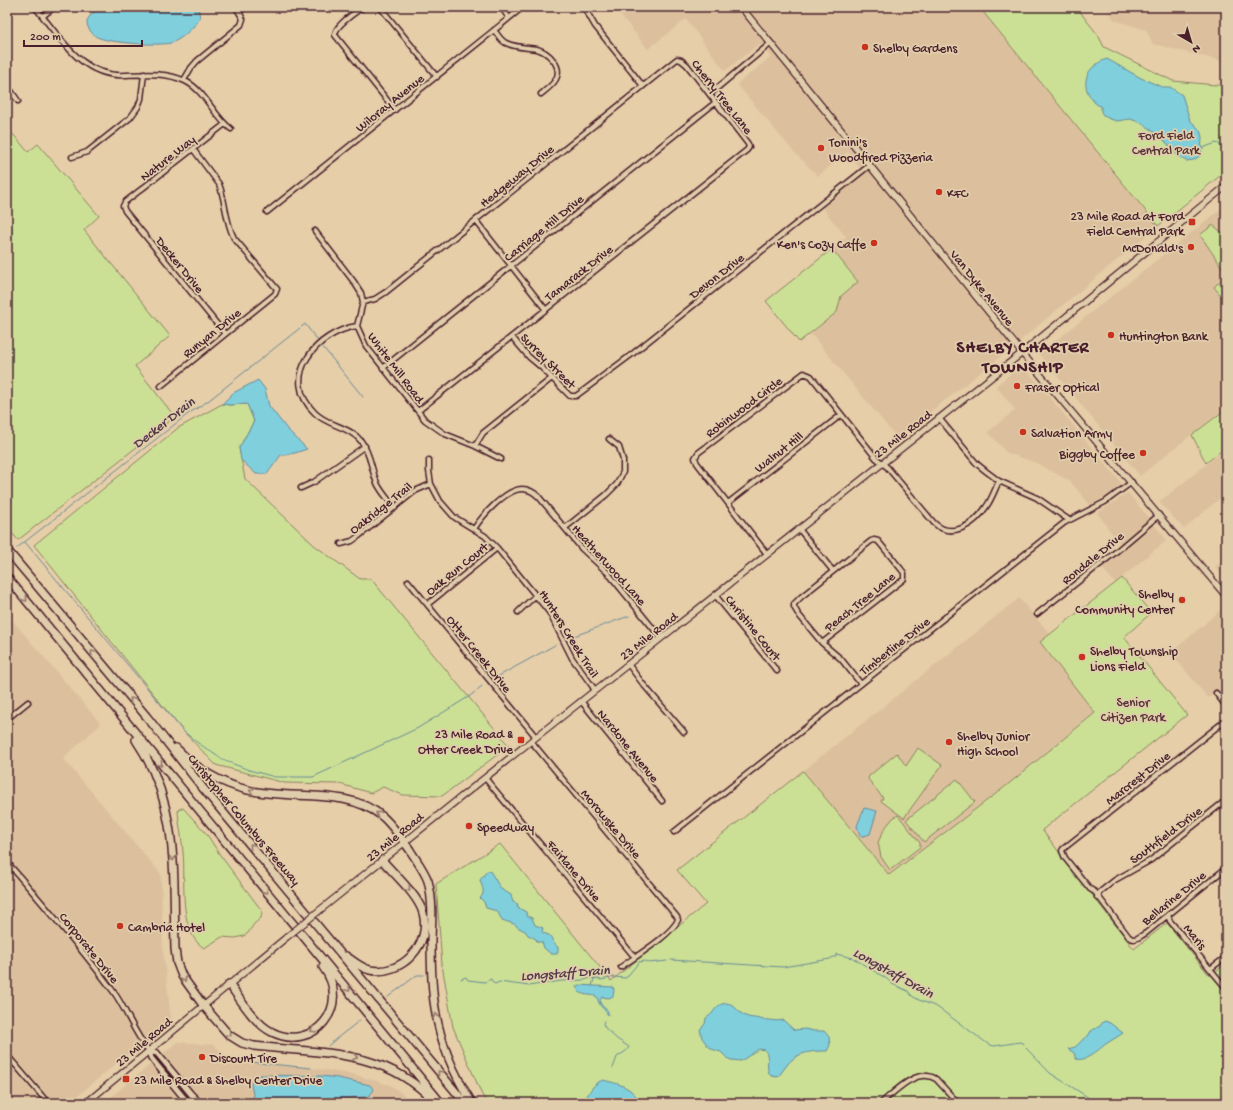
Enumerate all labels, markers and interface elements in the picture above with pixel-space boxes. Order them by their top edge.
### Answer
scale bar [24,22,142,48]
north arrow [1171,22,1211,62]
text: 200 m [30,31,61,45]
text: N [1189,41,1202,55]
marker: Shelby Gardens [860,42,870,52]
place label: Shelby Gardens [873,42,958,57]
street label: Cherry Tree Lane [687,57,755,138]
street label: Wiloray Avenue [353,72,428,136]
park label: Ford Field Central Park [1132,129,1201,159]
street label: Nature Way [138,132,200,185]
place label: Tonini's Woodfired Pizzeria [828,136,934,166]
street label: Hedgeway Drive [478,142,558,211]
marker: Tonini's Woodfired Pizzeria [816,143,826,153]
marker: KFC [934,187,944,197]
place label: KFC [947,187,969,202]
street label: Carriage Hill Drive [502,192,588,266]
place label: 23 Mile Road at Ford Field Central Park [1071,210,1185,240]
marker: 23 Mile Road at Ford Field Central Park [1187,217,1197,227]
street label: Decker Drive [151,234,207,297]
place label: Ken's Cozy Caffe [777,238,866,253]
marker: Ken's Cozy Caffe [869,238,879,248]
place label: McDonald's [1122,242,1184,257]
marker: McDonald's [1186,242,1196,252]
street label: Tamarack Drive [542,243,617,306]
street label: Van Dyke Avenue [945,247,1016,330]
street label: Devon Drive [686,251,748,304]
street label: Runyan Drive [181,306,245,362]
street label: White Mill Road [363,330,427,408]
marker: Huntington Bank [1106,330,1116,340]
place label: Huntington Bank [1119,330,1209,345]
street label: Surrey Street [516,331,579,394]
district label: SHELBY CHARTER TOWNSHIP [957,339,1090,379]
street label: Robinwood Circle [703,374,786,442]
marker: Fraser Optical [1012,381,1022,391]
place label: Fraser Optical [1024,381,1100,396]
water label: Decker Drain [130,394,199,454]
street label: 23 Mile Road [872,407,936,462]
marker: Salvation Army [1018,427,1028,437]
place label: Salvation Army [1031,427,1113,442]
street label: Walnut Hill [752,429,807,477]
place label: Biggby Coffee [1058,448,1135,463]
marker: Biggby Coffee [1138,448,1148,458]
street label: Oakridge Trail [347,480,416,538]
street label: Heatherwood Lane [568,522,649,610]
street label: Rondale Drive [1059,529,1128,589]
street label: Oak Run Court [423,539,493,600]
street label: Peach Tree Lane [821,570,899,637]
street label: Hunters Creek Trail [535,588,601,681]
place label: Shelby Community Center [1075,588,1175,618]
street label: Christine Court [721,593,784,666]
one-way arrow [20,595,27,602]
marker: Shelby Community Center [1177,595,1187,605]
street label: 23 Mile Road [618,609,682,664]
street label: Otter Creek Drive [442,613,514,696]
street label: Timberline Drive [857,615,934,680]
place label: Shelby Township Lions Field [1090,645,1179,675]
one-way arrow [91,650,98,658]
marker: Shelby Township Lions Field [1077,652,1087,662]
park label: Senior Citizen Park [1101,696,1166,726]
one-way arrow [130,698,137,705]
street label: Nardone Avenue [593,707,661,786]
place label: 23 Mile Road & Otter Creek Drive [418,728,513,758]
place label: Shelby Junior High School [957,730,1031,760]
marker: 23 Mile Road & Otter Creek Drive [516,735,526,745]
marker: Shelby Junior High School [944,737,954,747]
street label: Marcrest Drive [1103,749,1174,809]
street label: Christopher Columbus Freeway [184,752,303,890]
one-way arrow [156,759,163,766]
one-way arrow [249,787,255,795]
street label: Morowske Drive [577,787,644,863]
street label: Southfield Drive [1127,804,1206,868]
street label: 23 Mile Road [364,810,428,866]
one-way arrow [375,811,382,819]
marker: Speedway [464,821,474,831]
place label: Speedway [477,821,535,836]
street label: Fairlane Drive [542,837,603,906]
one-way arrow [249,844,256,851]
one-way arrow [169,855,178,861]
street label: Bellarine Drive [1139,868,1210,930]
one-way arrow [403,885,410,892]
one-way arrow [262,887,269,894]
street label: Corporate Drive [55,910,121,987]
marker: Cambria Hotel [115,921,125,931]
place label: Cambria Hotel [128,921,205,936]
street label: Maris [1179,922,1210,954]
water label: Longstaff Drain [850,945,936,1003]
water label: Longstaff Drain [520,963,611,986]
one-way arrow [180,975,187,982]
one-way arrow [343,985,350,992]
one-way arrow [432,1013,441,1019]
street label: 23 Mile Road [113,1014,177,1071]
one-way arrow [310,1026,317,1033]
one-way arrow [225,1030,232,1037]
marker: Discount Tire [197,1052,207,1062]
place label: Discount Tire [209,1052,277,1067]
one-way arrow [352,1052,358,1061]
one-way arrow [437,1070,444,1078]
marker: 23 Mile Road & Shelby Center Drive [121,1074,131,1084]
place label: 23 Mile Road & Shelby Center Drive [134,1074,322,1089]

